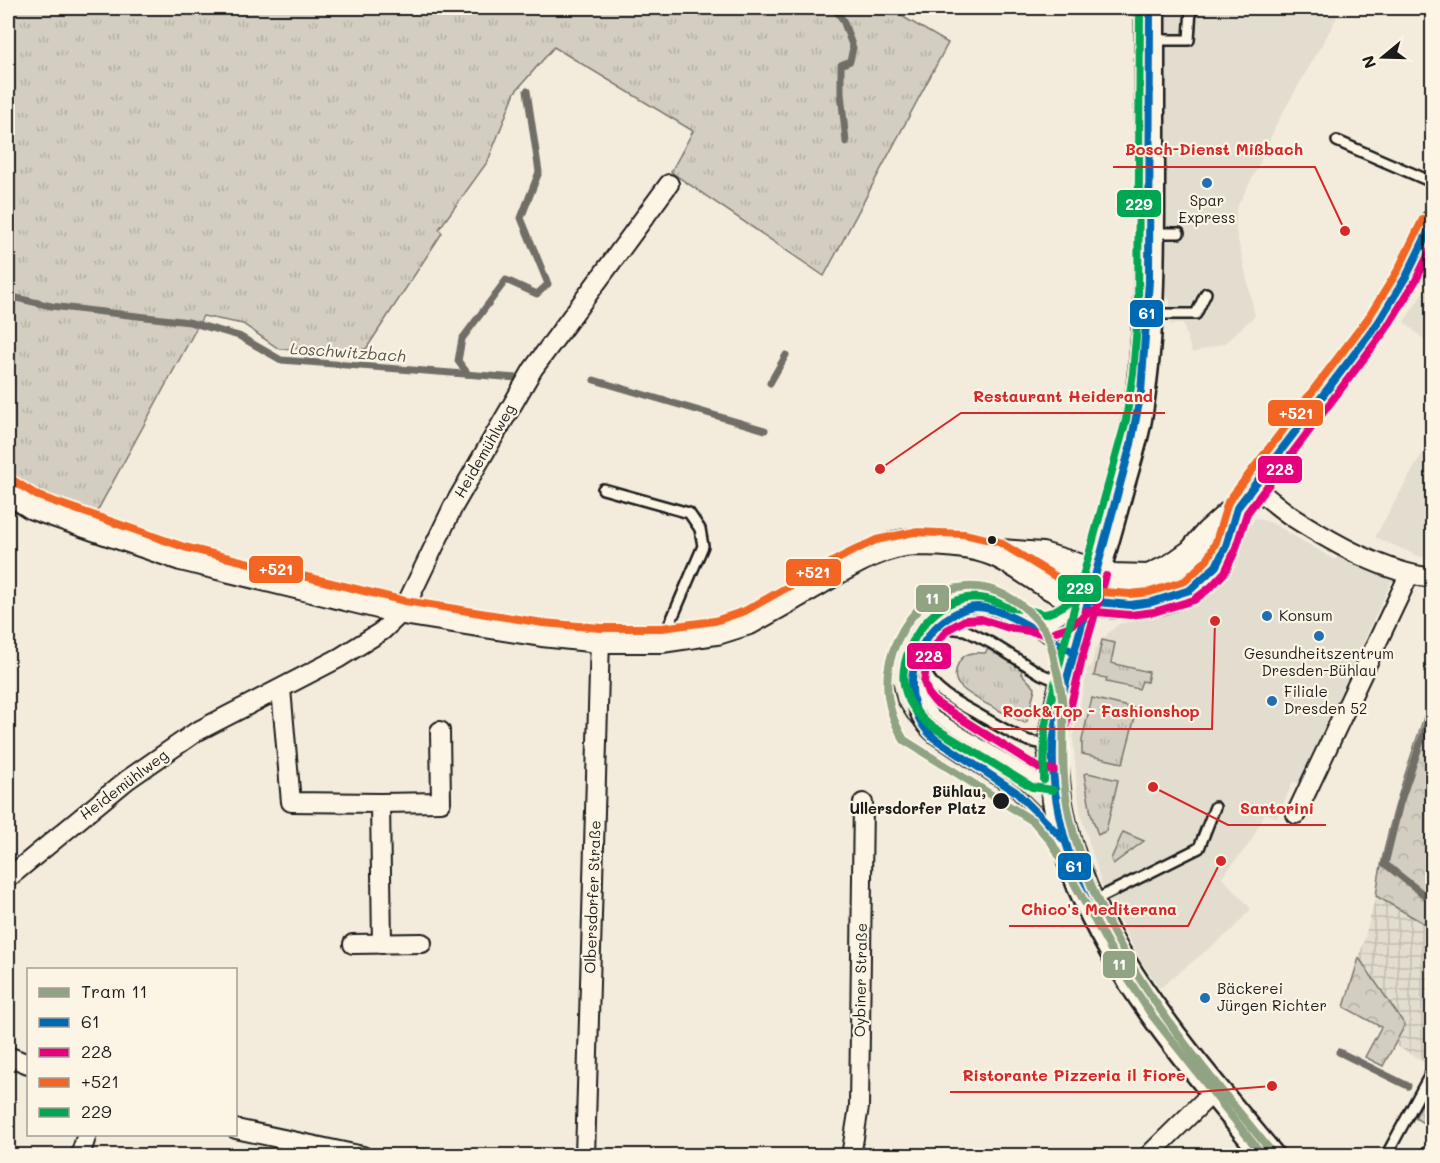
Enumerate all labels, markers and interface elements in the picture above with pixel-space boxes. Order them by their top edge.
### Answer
north arrow [1353,27,1413,87]
text: N [1356,53,1380,71]
callout: Bosch-Dienst Mißbach [1113,133,1315,167]
text: Bosch-Dienst Mißbach [1125,138,1303,159]
marker: Spar Express [1200,176,1214,190]
line badge: 229 [1116,189,1162,218]
place label: Spar Express [1179,190,1235,227]
text: 229 [1125,193,1153,214]
line badge: 61 [1129,299,1164,328]
text: 61 [1139,302,1155,323]
water label: Loschwitzbach [289,337,407,366]
callout: Restaurant Heiderand [961,379,1165,413]
text: Restaurant Heiderand [973,385,1153,406]
line badge: +521 [1267,399,1324,427]
street label: Heidemühlweg [449,400,519,501]
text: +521 [1279,402,1313,423]
line badge: 228 [1257,455,1303,484]
text: 228 [1266,458,1294,479]
unlabelled marker [986,534,998,546]
line badge: +521 [248,555,304,584]
text: +521 [259,558,293,579]
line badge: +521 [785,558,842,587]
text: +521 [796,561,830,582]
line badge: 229 [1057,574,1102,603]
text: 229 [1066,577,1094,598]
line badge: 11 [915,584,950,613]
text: 11 [925,587,939,608]
place label: Konsum [1279,605,1333,625]
marker: Konsum [1260,609,1274,623]
marker: Gesundheitszentrum Dresden-Bühlau [1312,629,1326,643]
line badge: 228 [906,642,952,670]
place label: Gesundheitszentrum Dresden-Bühlau [1244,643,1394,680]
text: 228 [915,645,943,666]
place label: Filiale Dresden 52 [1284,681,1367,718]
marker: Filiale Dresden 52 [1265,694,1279,708]
callout: Rock&Top - Fashionshop [990,695,1212,729]
text: Rock&Top - Fashionshop [1002,700,1200,721]
street label: Heidemühlweg [75,744,172,824]
place label: Bühlau, Ullersdorfer Platz [849,781,987,818]
marker: Bühlau, Ullersdorfer Platz [991,791,1011,811]
callout: Santorini [1228,791,1326,825]
text: Santorini [1240,797,1314,818]
street label: Olbersdorfer Straße [579,820,605,974]
line badge: 61 [1057,852,1092,881]
text: 61 [1066,855,1082,876]
callout: Chico's Mediterana [1009,892,1188,926]
text: Chico's Mediterana [1021,898,1177,919]
street label: Oybiner Straße [849,923,871,1037]
line badge: 11 [1102,950,1136,979]
text: 11 [1112,953,1126,974]
legend [27,968,237,1136]
place label: Bäckerei Jürgen Richter [1217,978,1327,1015]
text: Tram 11 [81,979,147,1003]
marker: Bäckerei Jürgen Richter [1198,991,1212,1005]
text: 61 [81,1009,100,1033]
text: 228 [81,1039,112,1063]
callout: Ristorante Pizzeria il Fiore [950,1058,1197,1092]
text: Ristorante Pizzeria il Fiore [962,1064,1186,1085]
text: +521 [81,1069,119,1093]
text: 229 [81,1099,112,1123]

